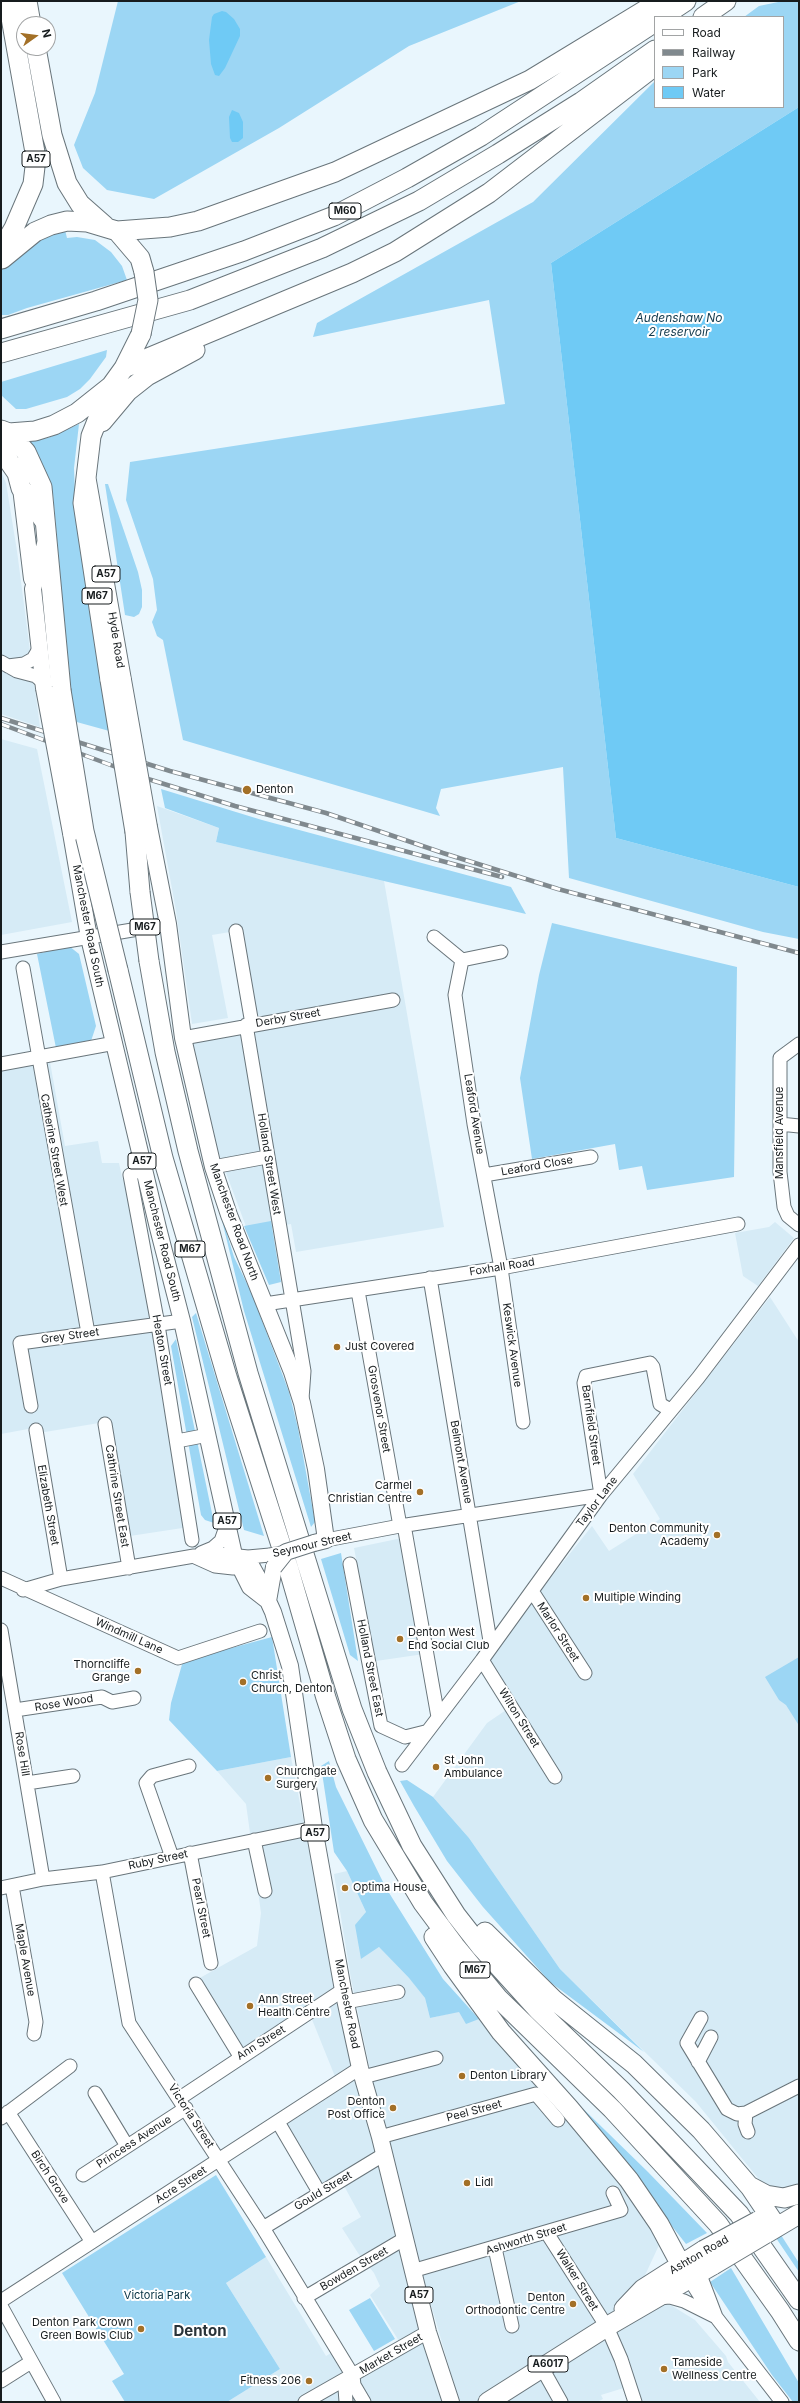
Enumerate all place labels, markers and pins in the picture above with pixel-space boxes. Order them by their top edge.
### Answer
place label: Denton [256,783,293,797]
marker: Denton [241,784,253,796]
place label: Just Covered [345,1340,414,1354]
marker: Just Covered [332,1342,342,1352]
place label: Carmel Christian Centre [328,1479,412,1505]
marker: Carmel Christian Centre [415,1487,425,1497]
place label: Denton Community Academy [609,1522,709,1548]
marker: Denton Community Academy [712,1530,722,1540]
place label: Multiple Winding [594,1591,681,1605]
marker: Multiple Winding [581,1593,591,1603]
place label: Denton West End Social Club [408,1626,489,1652]
marker: Denton West End Social Club [395,1634,405,1644]
place label: Thorncliffe Grange [74,1658,130,1684]
marker: Thorncliffe Grange [133,1666,143,1676]
place label: Christ Church, Denton [251,1669,332,1695]
marker: Christ Church, Denton [238,1677,248,1687]
place label: St John Ambulance [444,1754,503,1780]
marker: St John Ambulance [431,1762,441,1772]
place label: Churchgate Surgery [276,1765,337,1791]
marker: Churchgate Surgery [263,1773,273,1783]
place label: Optima House [353,1881,427,1895]
marker: Optima House [340,1883,350,1893]
place label: Ann Street Health Centre [258,1993,330,2019]
marker: Ann Street Health Centre [245,2001,255,2011]
place label: Denton Library [470,2069,547,2083]
marker: Denton Library [457,2071,467,2081]
place label: Denton Post Office [327,2095,385,2121]
marker: Denton Post Office [388,2103,398,2113]
place label: Lidl [475,2176,493,2190]
marker: Lidl [462,2178,472,2188]
place label: Denton Orthodontic Centre [465,2291,565,2317]
marker: Denton Orthodontic Centre [568,2299,578,2309]
place label: Denton Park Crown Green Bowls Club [32,2316,133,2342]
marker: Denton Park Crown Green Bowls Club [136,2324,146,2334]
place label: Tameside Wellness Centre [672,2356,757,2382]
marker: Tameside Wellness Centre [659,2364,669,2374]
place label: Fitness 206 [240,2374,301,2388]
marker: Fitness 206 [304,2376,314,2386]

